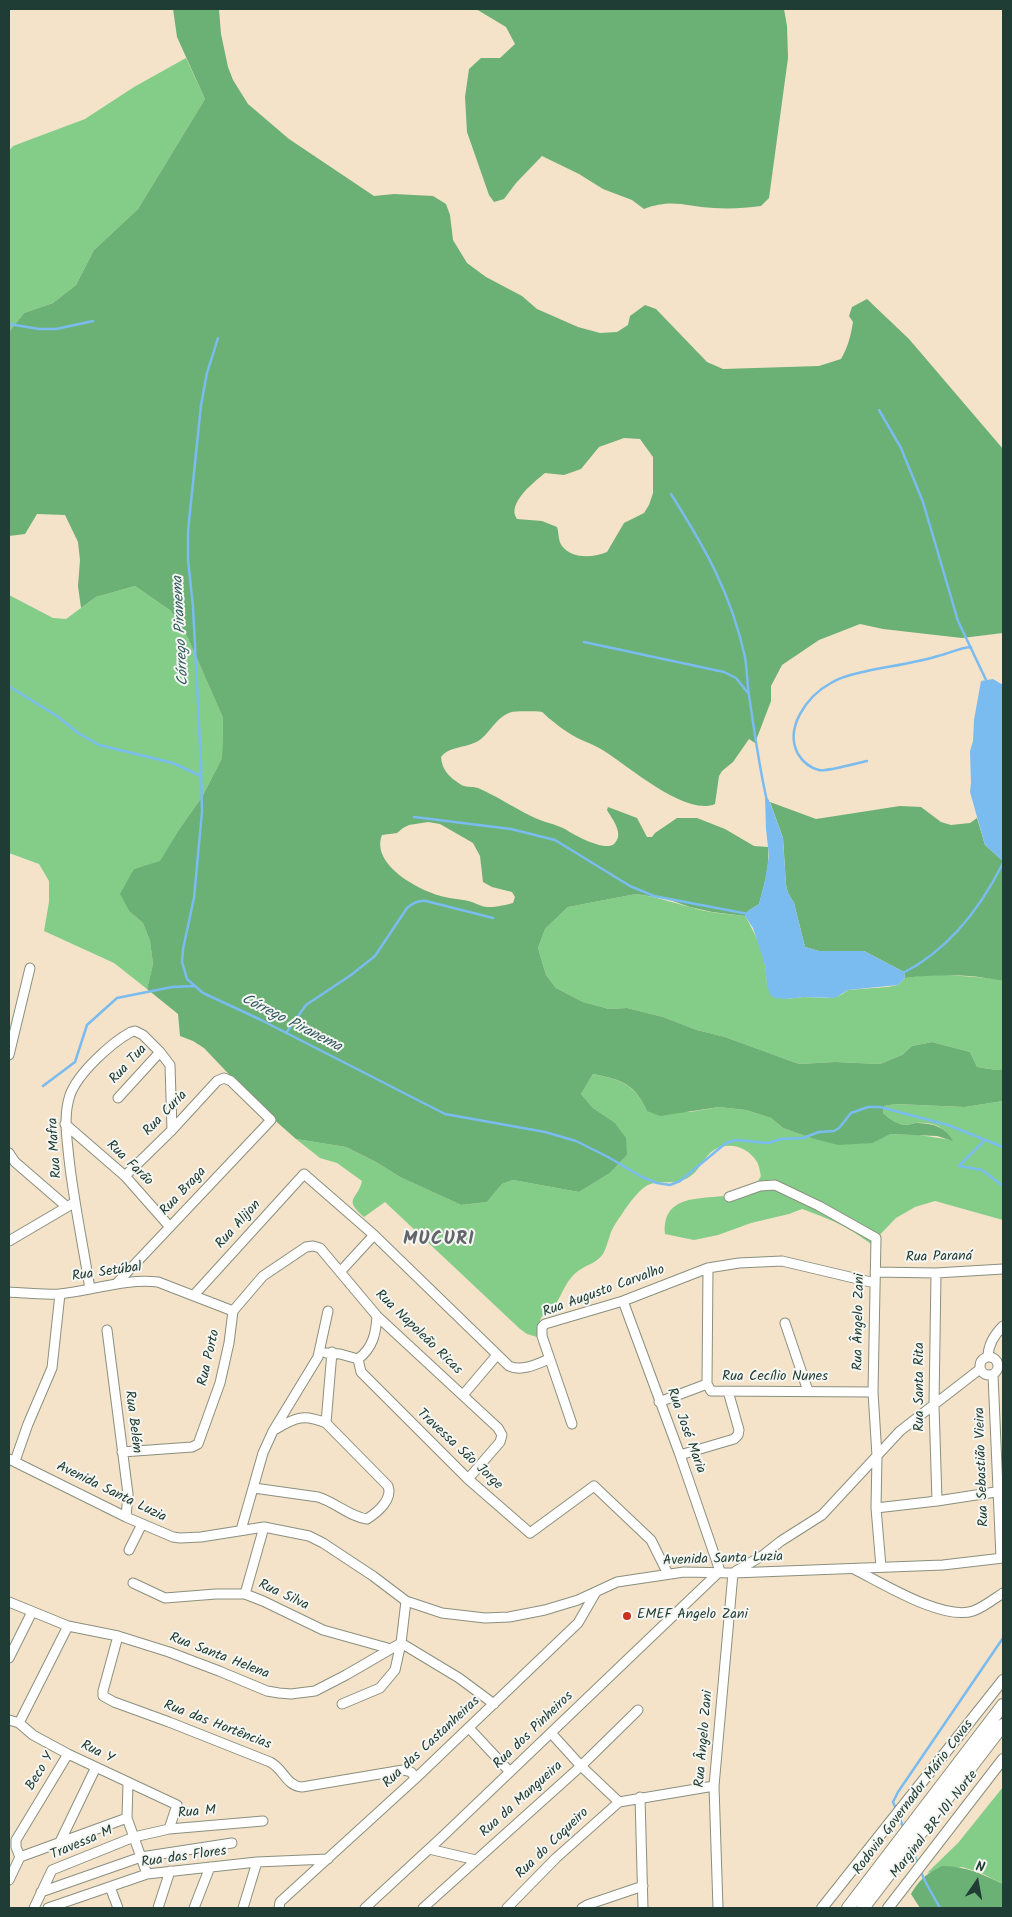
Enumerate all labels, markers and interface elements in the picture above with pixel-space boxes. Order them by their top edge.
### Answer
water label: Córrego Piranema [170,576,194,686]
water label: Córrego Piranema [238,991,344,1057]
street label: Rua Tua [107,1042,151,1088]
street label: Rua Curia [140,1088,192,1140]
street label: Rua Mafra [45,1117,67,1179]
street label: Rua Farão [102,1138,156,1190]
street label: Rua Braga [157,1164,211,1220]
street label: Rua Alijon [213,1197,265,1253]
district label: MUCURI [402,1230,476,1252]
street label: Rua Paraná [906,1249,972,1267]
street label: Rua Setúbal [71,1260,143,1286]
street label: Rua Augusto Carvalho [541,1262,667,1322]
street label: Rua Ângelo Zani [851,1273,869,1371]
street label: Rua Napoleão Ricas [371,1287,465,1379]
street label: Rua Porto [195,1328,225,1388]
street label: Rua Santa Rita [913,1342,929,1432]
street label: Rua Cecílio Nunes [722,1370,828,1386]
street label: Rua José Maria [662,1386,708,1476]
street label: Rua Belém [120,1390,144,1454]
street label: Travessa São Jorge [413,1406,505,1494]
street label: Rua Sebastião Vieira [973,1407,993,1527]
street label: Avenida Santa Luzia [53,1459,169,1527]
street label: Avenida Santa Luzia [663,1550,783,1570]
street label: Rua Silva [255,1577,311,1615]
place label: EMEF Angelo Zani [637,1608,748,1624]
marker: EMEF Angelo Zani [621,1610,633,1622]
street label: Rua Santa Helena [167,1630,271,1684]
street label: Rua dos Pinheiros [491,1689,577,1773]
street label: Rua Ângelo Zani [692,1690,718,1788]
street label: Rua das Castanheiras [380,1694,484,1792]
street label: Rua das Hortências [161,1698,273,1754]
street label: Rodovia Governador Mário Covas [850,1717,978,1879]
street label: Rua Y [78,1738,116,1768]
street label: Beco Y [23,1750,59,1794]
street label: Rua da Mangueira [477,1758,567,1842]
street label: Marginal BR-101 Norte [888,1768,982,1882]
street label: Rua M [177,1803,217,1823]
street label: Rua do Coqueiro [513,1805,593,1883]
street label: Travessa M [48,1823,116,1865]
street label: Rua das Flores [140,1844,228,1872]
north arrow [952,1857,1002,1907]

